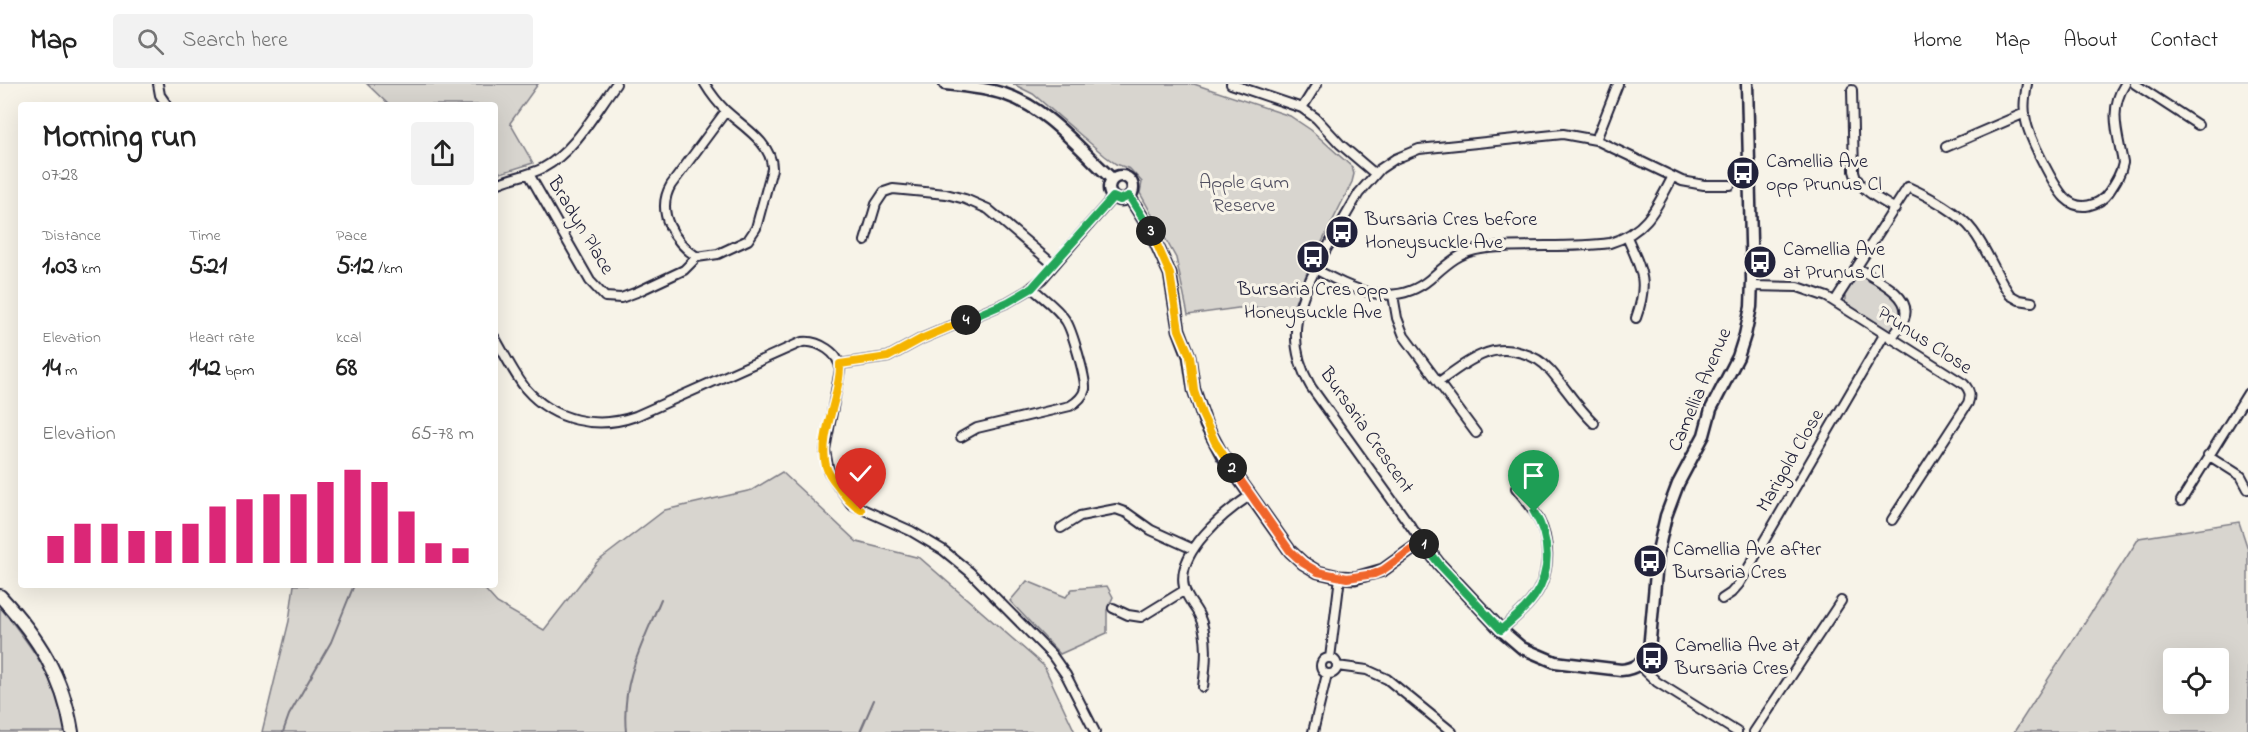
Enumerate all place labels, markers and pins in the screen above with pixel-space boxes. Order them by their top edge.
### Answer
place label: Camellia Ave opp Prunus Cl [1766,148,1882,200]
bus stop icon: Camellia Ave opp Prunus Cl [1725,155,1761,191]
place label: Bursaria Cres before Honeysuckle Ave [1364,206,1537,258]
bus stop icon: Bursaria Cres before Honeysuckle Ave [1324,214,1360,250]
pin: 3 [1136,216,1166,246]
place label: Camellia Ave at Prunus Cl [1783,236,1885,288]
bus stop icon: Bursaria Cres opp Honeysuckle Ave [1295,239,1331,275]
bus stop icon: Camellia Ave at Prunus Cl [1742,244,1778,280]
place label: Bursaria Cres opp Honeysuckle Ave [1236,276,1389,328]
pin: 4 [951,305,981,335]
pin [835,448,886,510]
pin [1508,450,1559,512]
pin: 2 [1217,453,1247,483]
pin: 1 [1409,529,1439,559]
place label: Camellia Ave after Bursaria Cres [1672,536,1822,588]
bus stop icon: Camellia Ave after Bursaria Cres [1632,543,1668,579]
place label: Camellia Ave at Bursaria Cres [1674,632,1800,684]
bus stop icon: Camellia Ave at Bursaria Cres [1634,640,1670,676]

